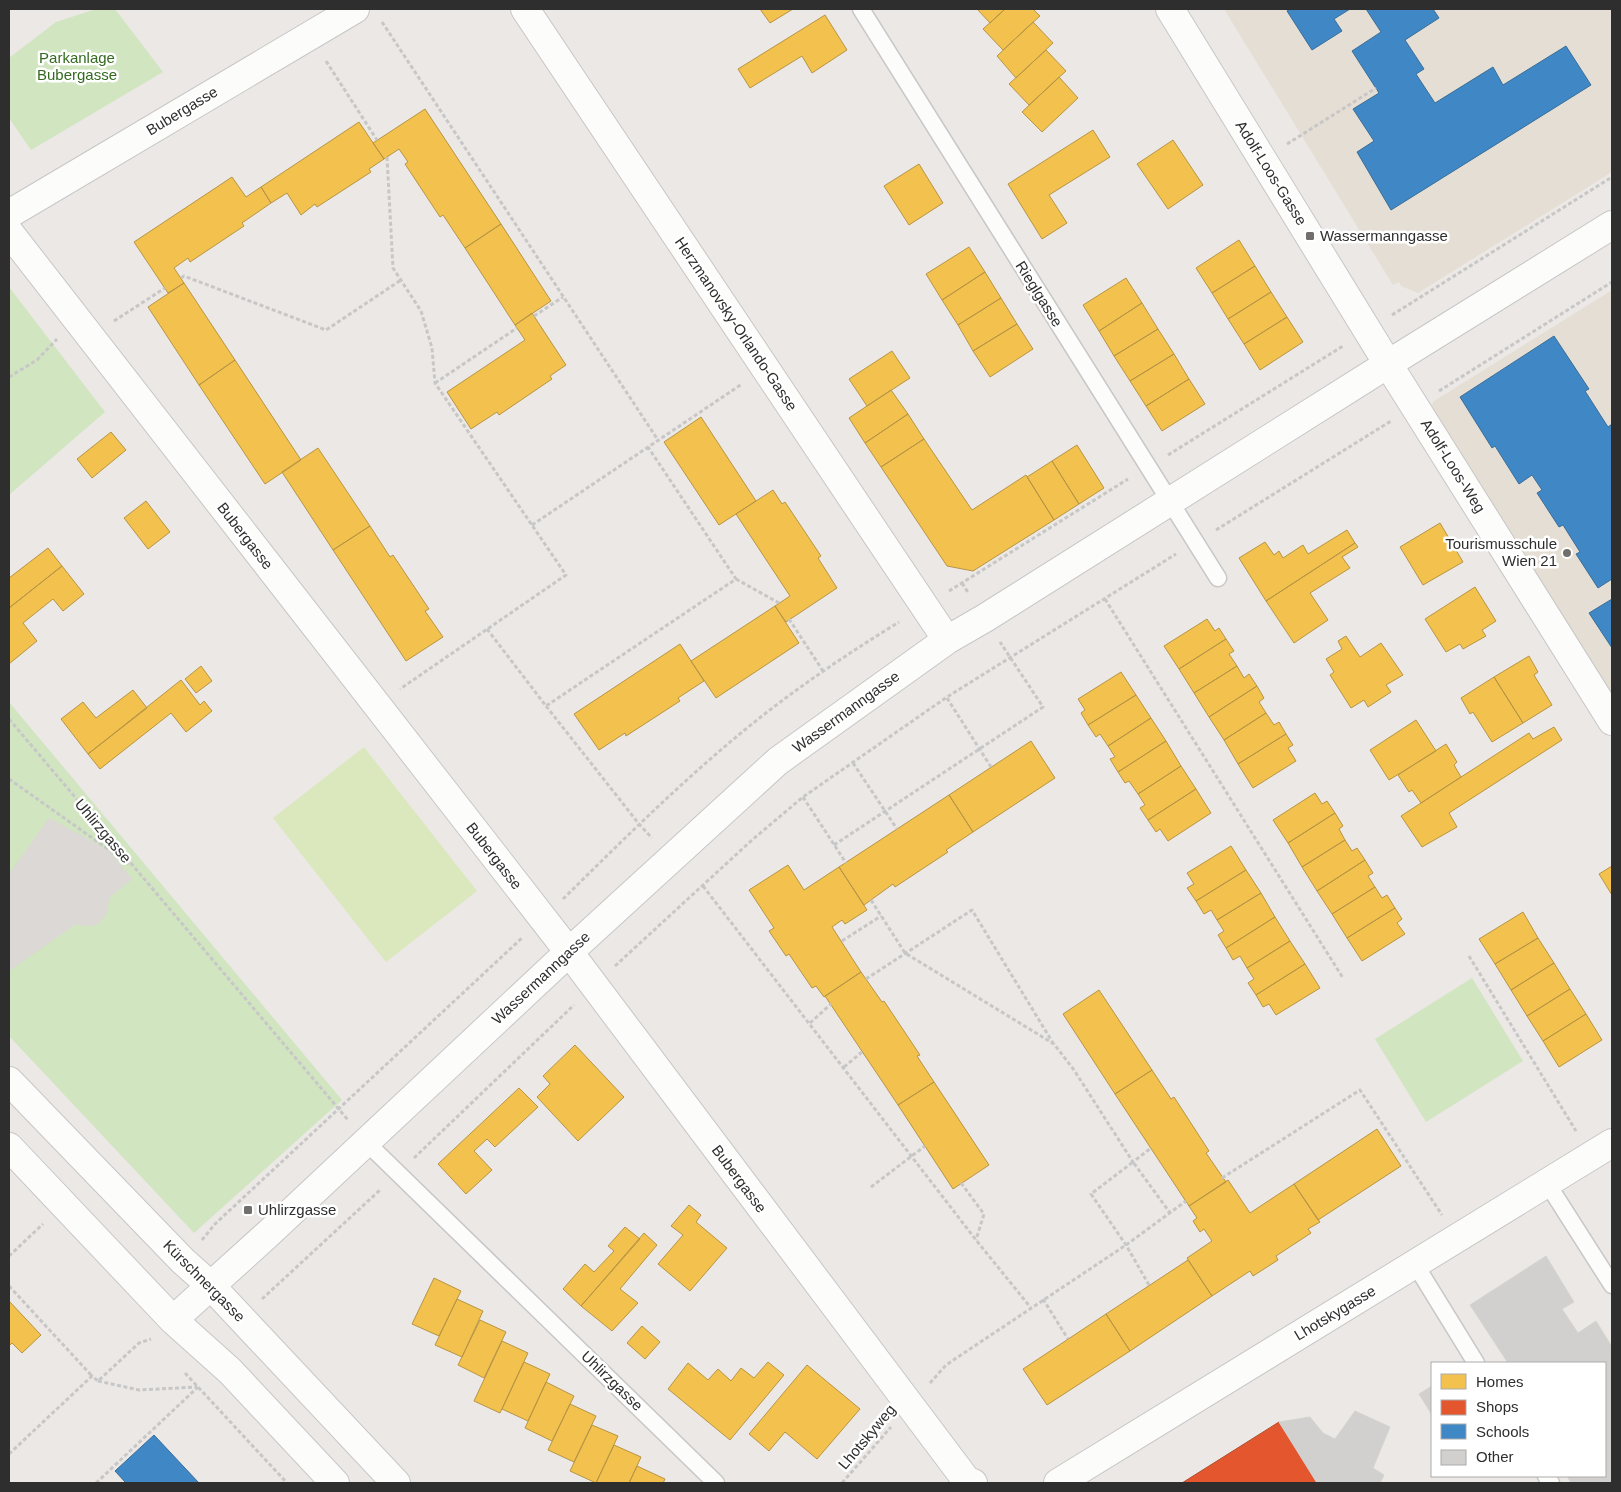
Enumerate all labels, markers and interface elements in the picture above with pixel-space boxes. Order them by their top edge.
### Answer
park label: Parkanlage Bubergasse [37,49,117,83]
street label: Bubergasse [143,83,220,138]
street label: Adolf-Loos-Gasse [1232,117,1310,228]
place label: Wassermanngasse [1320,227,1448,244]
marker: Wassermanngasse [1304,230,1316,242]
street label: Herzmanovsky-Orlando-Gasse [672,234,801,414]
street label: Rieglgasse [1013,258,1066,330]
street label: Adolf-Loos-Weg [1418,416,1489,516]
street label: Bubergasse [214,499,277,572]
place label: Tourismusschule Wien 21 [1445,535,1557,569]
marker: Tourismusschule Wien 21 [1561,547,1573,559]
street label: Wassermanngasse [789,667,902,756]
street label: Uhlirzgasse [72,795,135,866]
street label: Bubergasse [463,819,526,892]
street label: Wassermanngasse [488,928,593,1027]
street label: Bubergasse [709,1142,770,1216]
place label: Uhlirzgasse [258,1201,336,1218]
marker: Uhlirzgasse [242,1204,254,1216]
street label: Kürschnergasse [160,1236,249,1325]
street label: Lhotskygasse [1291,1282,1378,1343]
street label: Uhlirzgasse [578,1347,646,1414]
legend [1431,1362,1606,1477]
text: Homes [1476,1373,1524,1390]
text: Shops [1476,1398,1519,1415]
street label: Lhotskyweg [835,1401,899,1472]
text: Schools [1476,1423,1529,1440]
text: Other [1476,1448,1514,1465]

